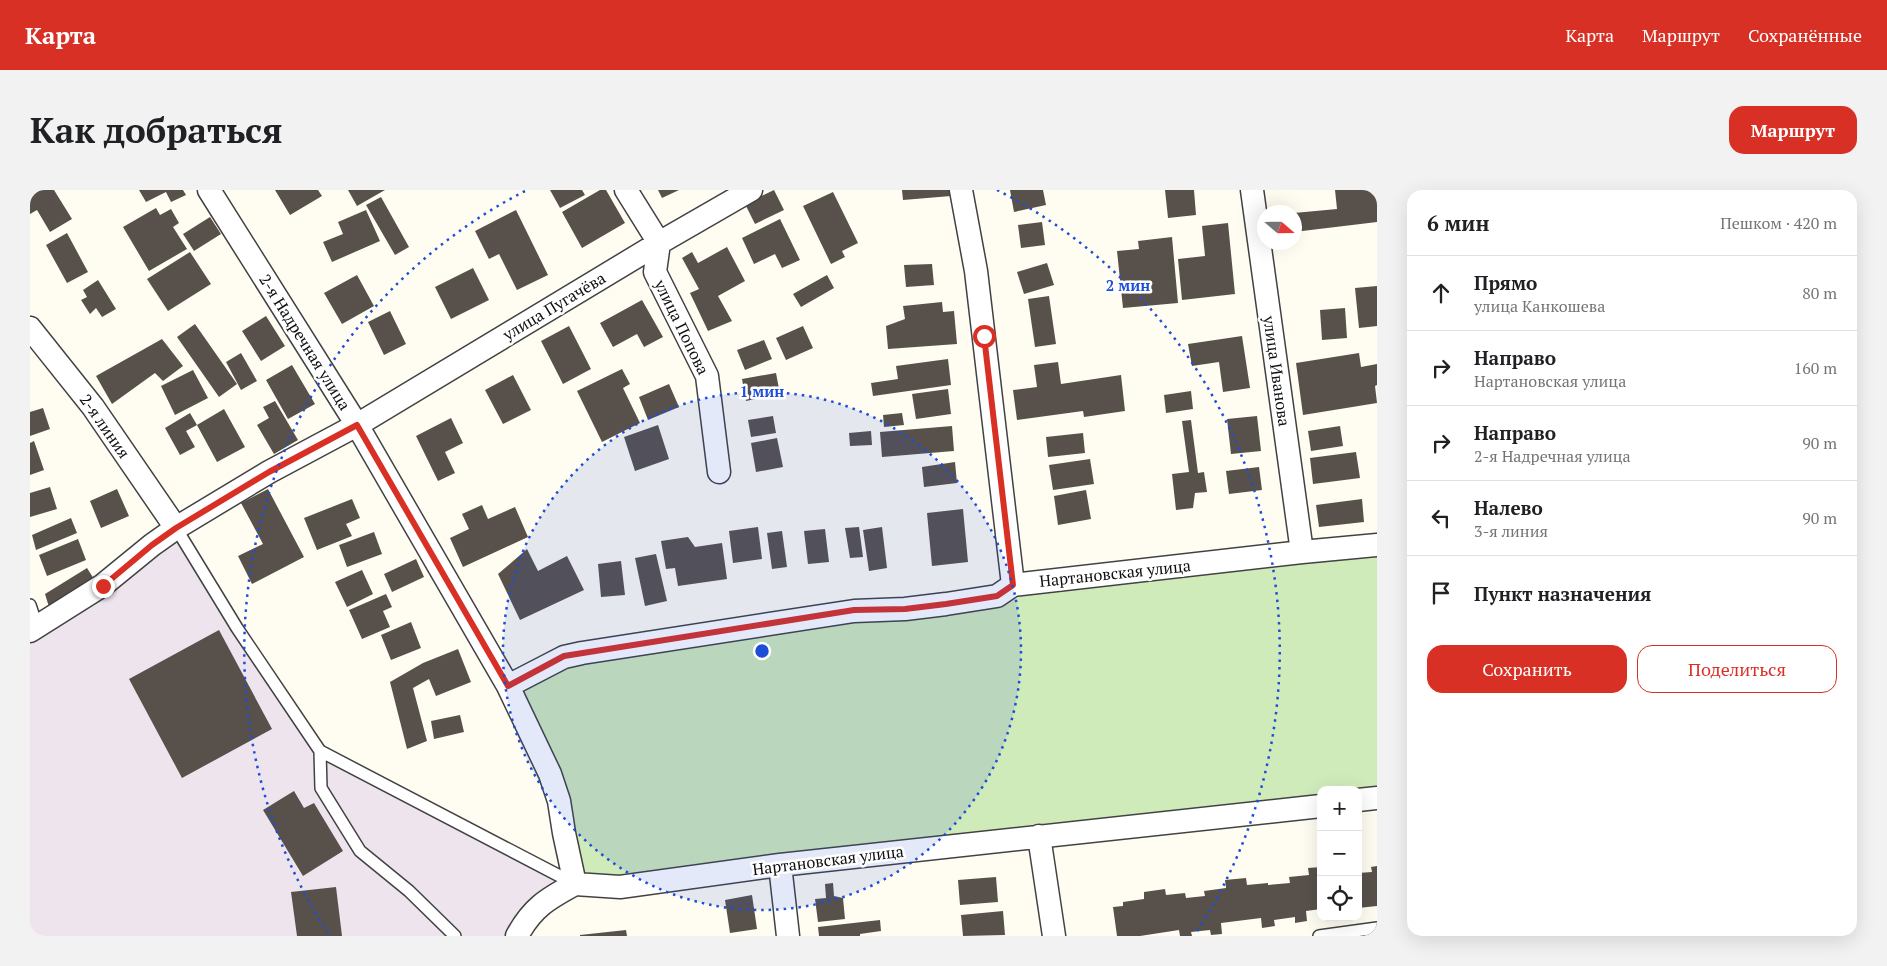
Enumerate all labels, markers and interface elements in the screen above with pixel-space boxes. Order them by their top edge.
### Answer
text: Карта [25,19,96,51]
text: Карта [1565,23,1614,47]
text: Маршрут [1642,23,1720,47]
text: Сохранённые [1748,23,1862,47]
button: Маршрут [1729,106,1857,154]
text: Как добраться [30,107,283,153]
north arrow [1257,205,1302,250]
text: 6 мин [1427,209,1489,237]
text: Пешком · 420 m [1720,212,1837,234]
street label: улица Пугачёва [498,267,609,346]
street label: 2-я Надречная улица [254,270,356,414]
text: Прямо [1474,270,1537,295]
street label: улица Попова [649,275,715,378]
text: 2 мин [1106,275,1150,295]
icon: ahead [1427,279,1455,307]
text: 80 m [1802,282,1837,304]
text: улица Канкошева [1474,295,1605,317]
street label: улица Иванова [1258,313,1296,428]
route start [973,325,996,348]
text: Направо [1474,345,1556,370]
icon: right [1427,354,1455,382]
text: 160 m [1794,357,1837,379]
text: Нартановская улица [1474,370,1626,392]
text: 1 мин [740,381,784,401]
street label: 2-я линия [75,389,135,463]
text: Направо [1474,420,1556,445]
icon: right [1427,429,1455,457]
text: 90 m [1802,432,1837,454]
text: 2-я Надречная улица [1474,445,1631,467]
text: Налево [1474,495,1543,520]
icon: left [1427,504,1455,532]
text: 90 m [1802,507,1837,529]
text: 3-я линия [1474,520,1548,542]
street label: Нартановская улица [1038,554,1192,592]
route end [92,575,115,598]
icon: arrive [1427,579,1455,607]
text: Пункт назначения [1474,581,1651,606]
centre of rings [753,642,771,660]
button: Сохранить [1427,645,1627,693]
button: Поделиться [1637,645,1837,693]
map controls [1317,786,1362,921]
button: + [1317,786,1362,831]
button: − [1317,831,1362,876]
street label: Нартановская улица [751,840,905,880]
button: locate [1317,876,1362,921]

